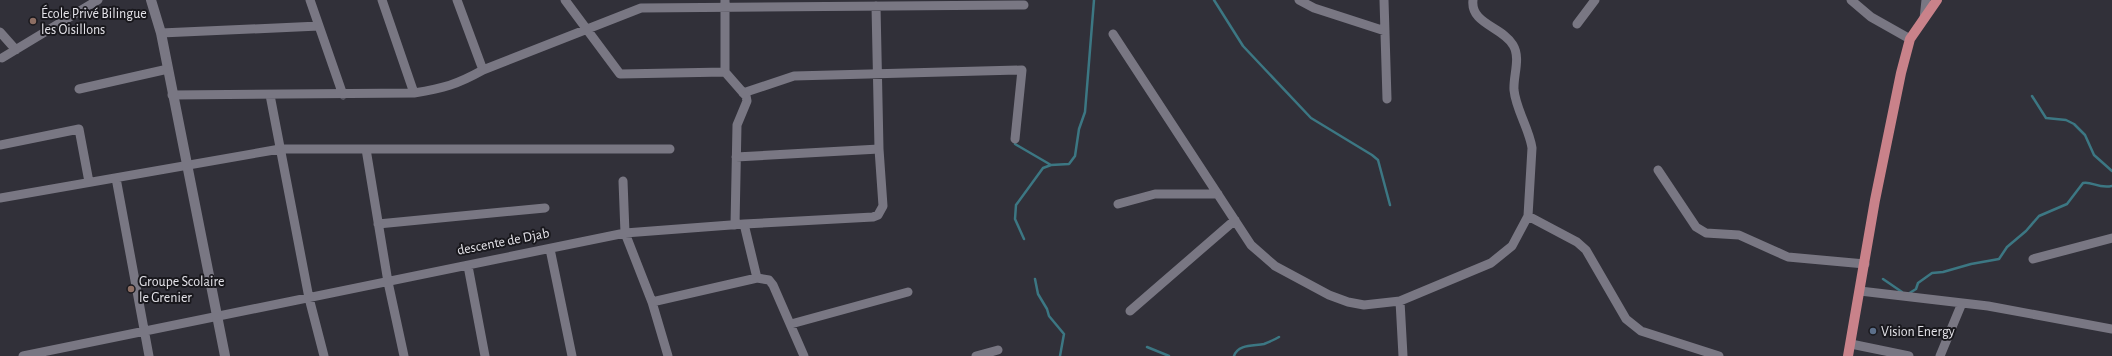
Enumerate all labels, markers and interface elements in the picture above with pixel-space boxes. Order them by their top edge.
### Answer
place label: École Privé Bilingue les Oisillons [41,4,147,37]
marker: École Privé Bilingue les Oisillons [28,16,38,26]
street label: descente de Djab [456,226,551,258]
place label: Groupe Scolaire le Grenier [139,275,224,305]
marker: Groupe Scolaire le Grenier [126,284,136,294]
place label: Vision Energy [1881,325,1955,339]
marker: Vision Energy [1868,326,1878,336]

